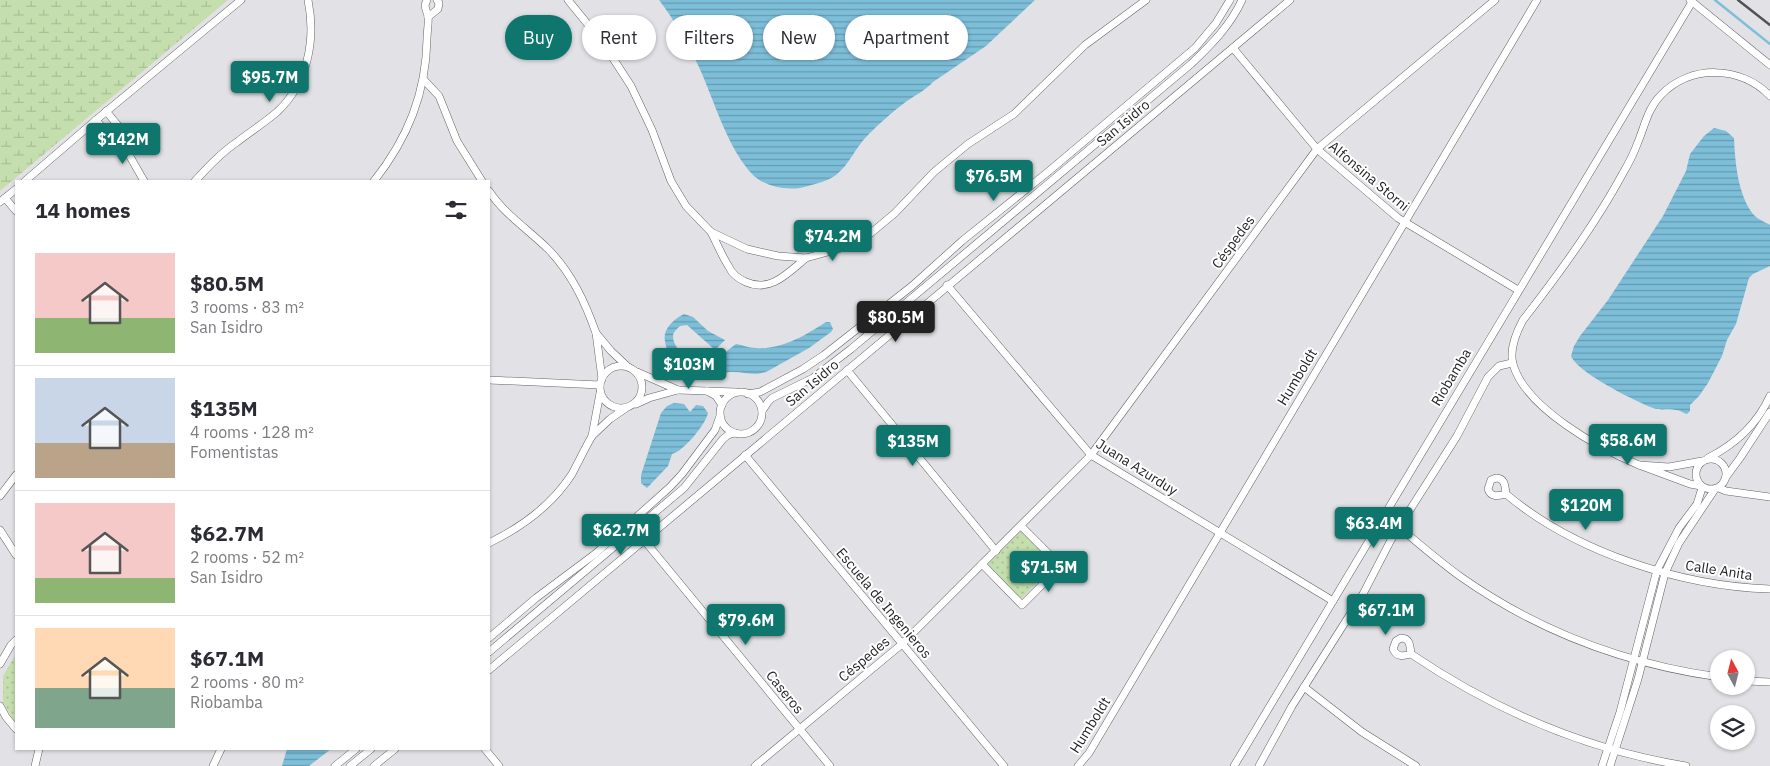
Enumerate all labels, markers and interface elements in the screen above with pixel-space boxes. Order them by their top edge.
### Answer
chip: Buy [505,15,572,60]
chip: Rent [582,15,656,60]
chip: Filters [666,15,753,60]
chip: New [763,15,835,60]
chip: Apartment [845,15,968,60]
pin: $95.7M [229,61,311,103]
text: $95.7M [242,67,298,87]
street label: San Isidro [1093,95,1153,150]
pin: $142M [88,122,158,165]
text: $142M [97,129,149,149]
street label: Alfonsina Storni [1325,137,1413,215]
pin: $76.5M [953,160,1035,202]
text: $76.5M [966,166,1022,186]
text: 14 homes [35,196,131,224]
icon: filters [442,196,470,224]
street label: Céspedes [1208,212,1258,272]
pin: $74.2M [792,220,874,262]
text: $74.2M [805,226,861,246]
text: $80.5M [190,269,264,297]
icon: home [75,273,135,333]
text: 3 rooms · 83 m² [190,297,304,317]
pin: $80.5M [855,300,937,343]
text: $80.5M [868,307,924,327]
text: San Isidro [190,317,263,337]
street label: Humboldt [1273,345,1321,409]
street label: Riobamba [1427,345,1475,409]
pin: $103M [654,348,724,390]
text: $103M [663,354,715,374]
street label: San Isidro [782,355,842,410]
text: $135M [190,394,258,422]
icon: home [75,398,135,458]
text: 4 rooms · 128 m² [190,422,314,442]
pin: $135M [878,424,948,467]
pin: $58.6M [1587,424,1669,466]
text: $58.6M [1600,430,1656,450]
text: $135M [887,431,939,451]
street label: Juana Azurduy [1093,435,1181,499]
text: Fomentistas [190,442,279,462]
pin: $120M [1551,488,1621,531]
text: $120M [1560,495,1612,515]
pin: $63.4M [1333,506,1415,549]
text: $63.4M [1346,513,1402,533]
pin: $62.7M [580,514,662,556]
text: $62.7M [190,519,264,547]
text: $62.7M [593,520,649,540]
icon: home [75,523,135,583]
street label: Escuela de Ingenieros [833,544,936,662]
text: 2 rooms · 52 m² [190,547,304,567]
pin: $71.5M [1008,550,1090,593]
street label: Calle Anita [1684,556,1754,584]
text: $71.5M [1021,557,1077,577]
text: San Isidro [190,567,263,587]
pin: $67.1M [1345,594,1427,636]
text: $67.1M [1358,600,1414,620]
pin: $79.6M [705,604,787,646]
text: $79.6M [718,610,774,630]
street label: Céspedes [835,632,894,686]
text: $67.1M [190,644,264,672]
icon: home [75,648,135,708]
north arrow [1710,650,1755,695]
map controls [1710,650,1755,750]
street label: Caseros [762,667,808,717]
text: 2 rooms · 80 m² [190,672,304,692]
text: Riobamba [190,692,263,712]
street label: Humboldt [1066,693,1114,756]
button: layers [1710,705,1755,750]

